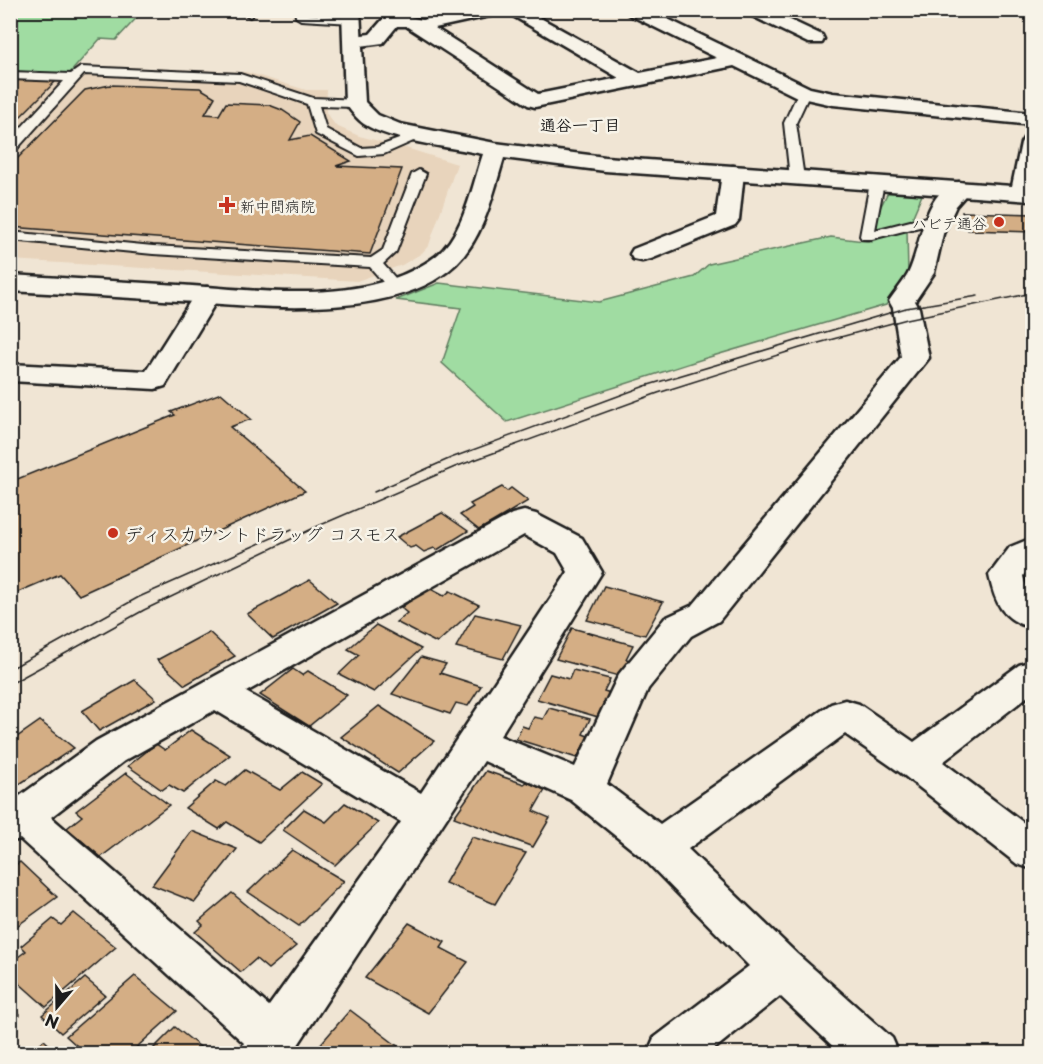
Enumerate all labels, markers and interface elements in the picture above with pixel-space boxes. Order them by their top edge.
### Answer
district label: 通谷一丁目 [540,112,620,136]
place label: 新中間病院 [240,194,315,217]
marker: 新中間病院 [218,196,236,214]
place label: ハビテ通谷 [912,211,987,234]
marker: ハビテ通谷 [992,215,1006,229]
place label: ディスカウントドラッグ コスモス [125,520,400,547]
marker: ディスカウントドラッグ コスモス [106,526,120,540]
north arrow [27,977,87,1037]
text: N [41,1009,62,1035]

